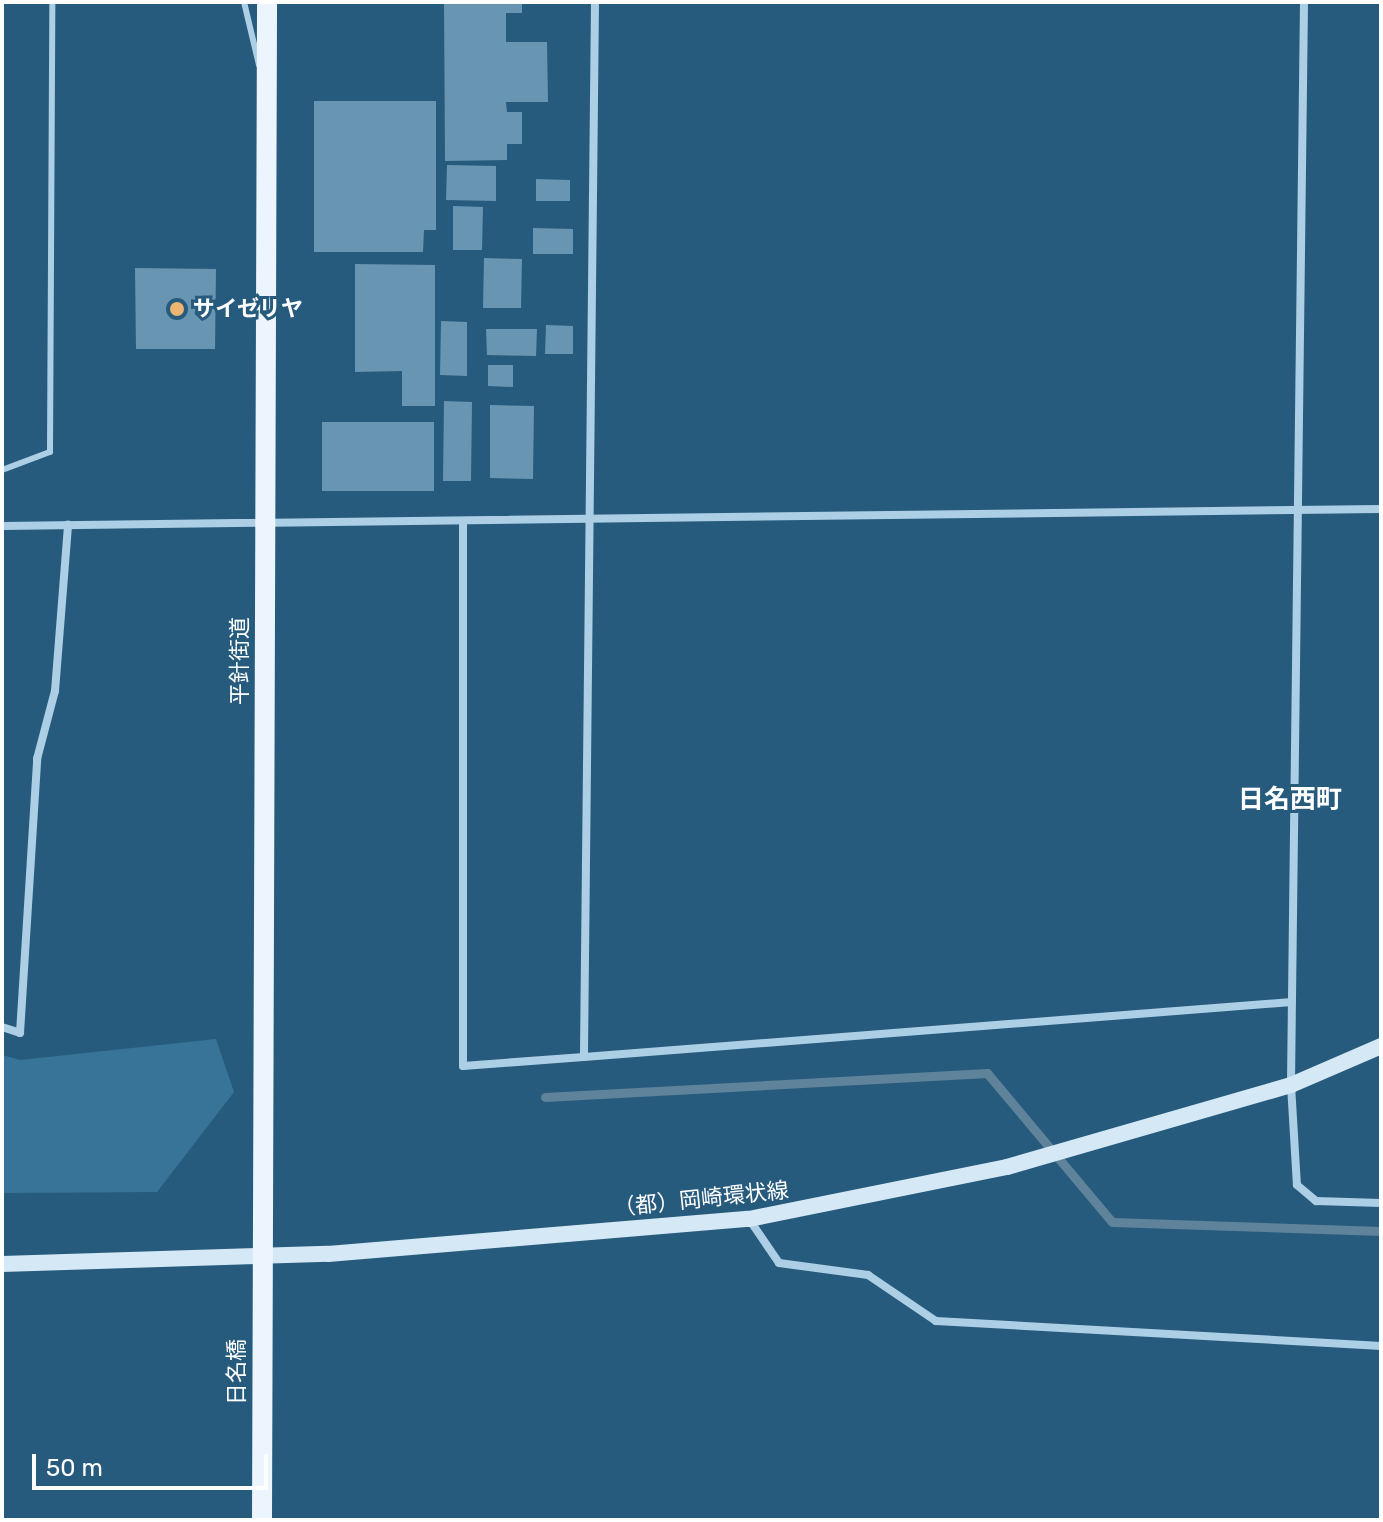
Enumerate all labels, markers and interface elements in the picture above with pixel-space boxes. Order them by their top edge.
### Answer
place label: サイゼリヤ [193,296,303,322]
marker: サイゼリヤ [168,300,186,318]
street label: 平針街道 [227,617,253,705]
district label: 日名西町 [1238,784,1342,816]
street label: （都）岡崎環状線 [612,1177,790,1221]
street label: 日名橋 [224,1339,250,1405]
scale bar [36,1438,272,1488]
text: 50 m [46,1454,103,1482]

